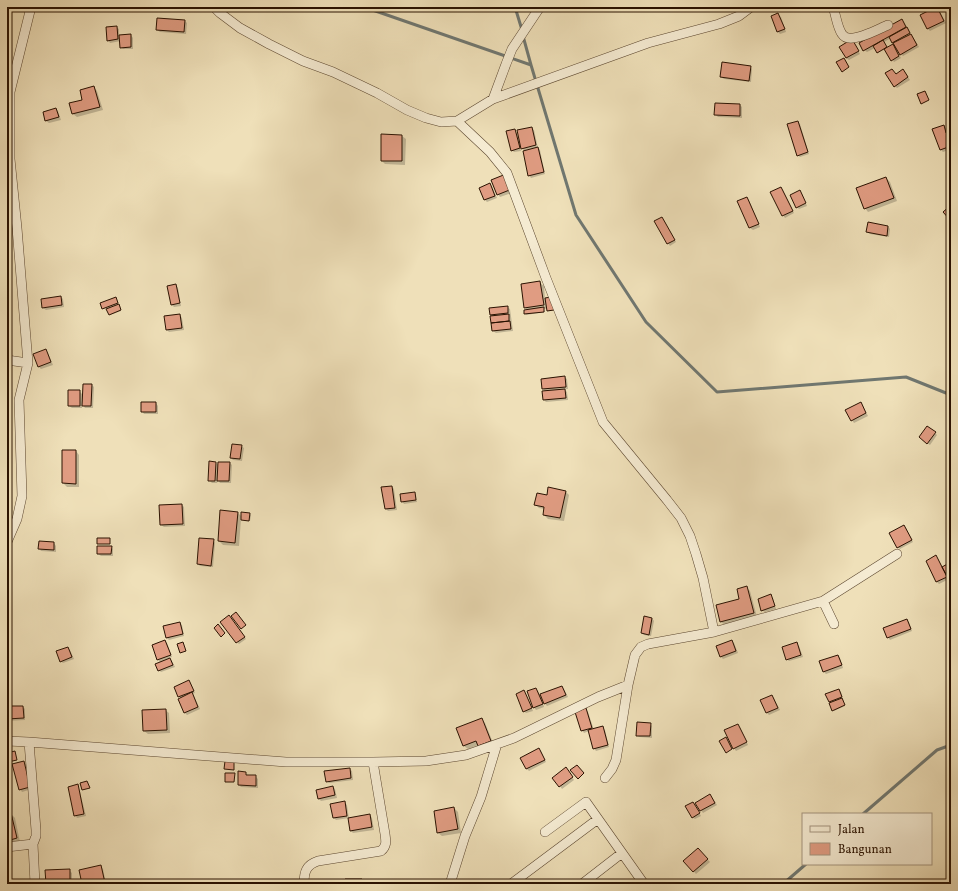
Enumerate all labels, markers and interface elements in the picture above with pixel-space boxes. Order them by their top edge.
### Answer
legend [802,813,932,865]
text: Jalan [838,822,865,838]
text: Bangunan [838,842,892,858]

